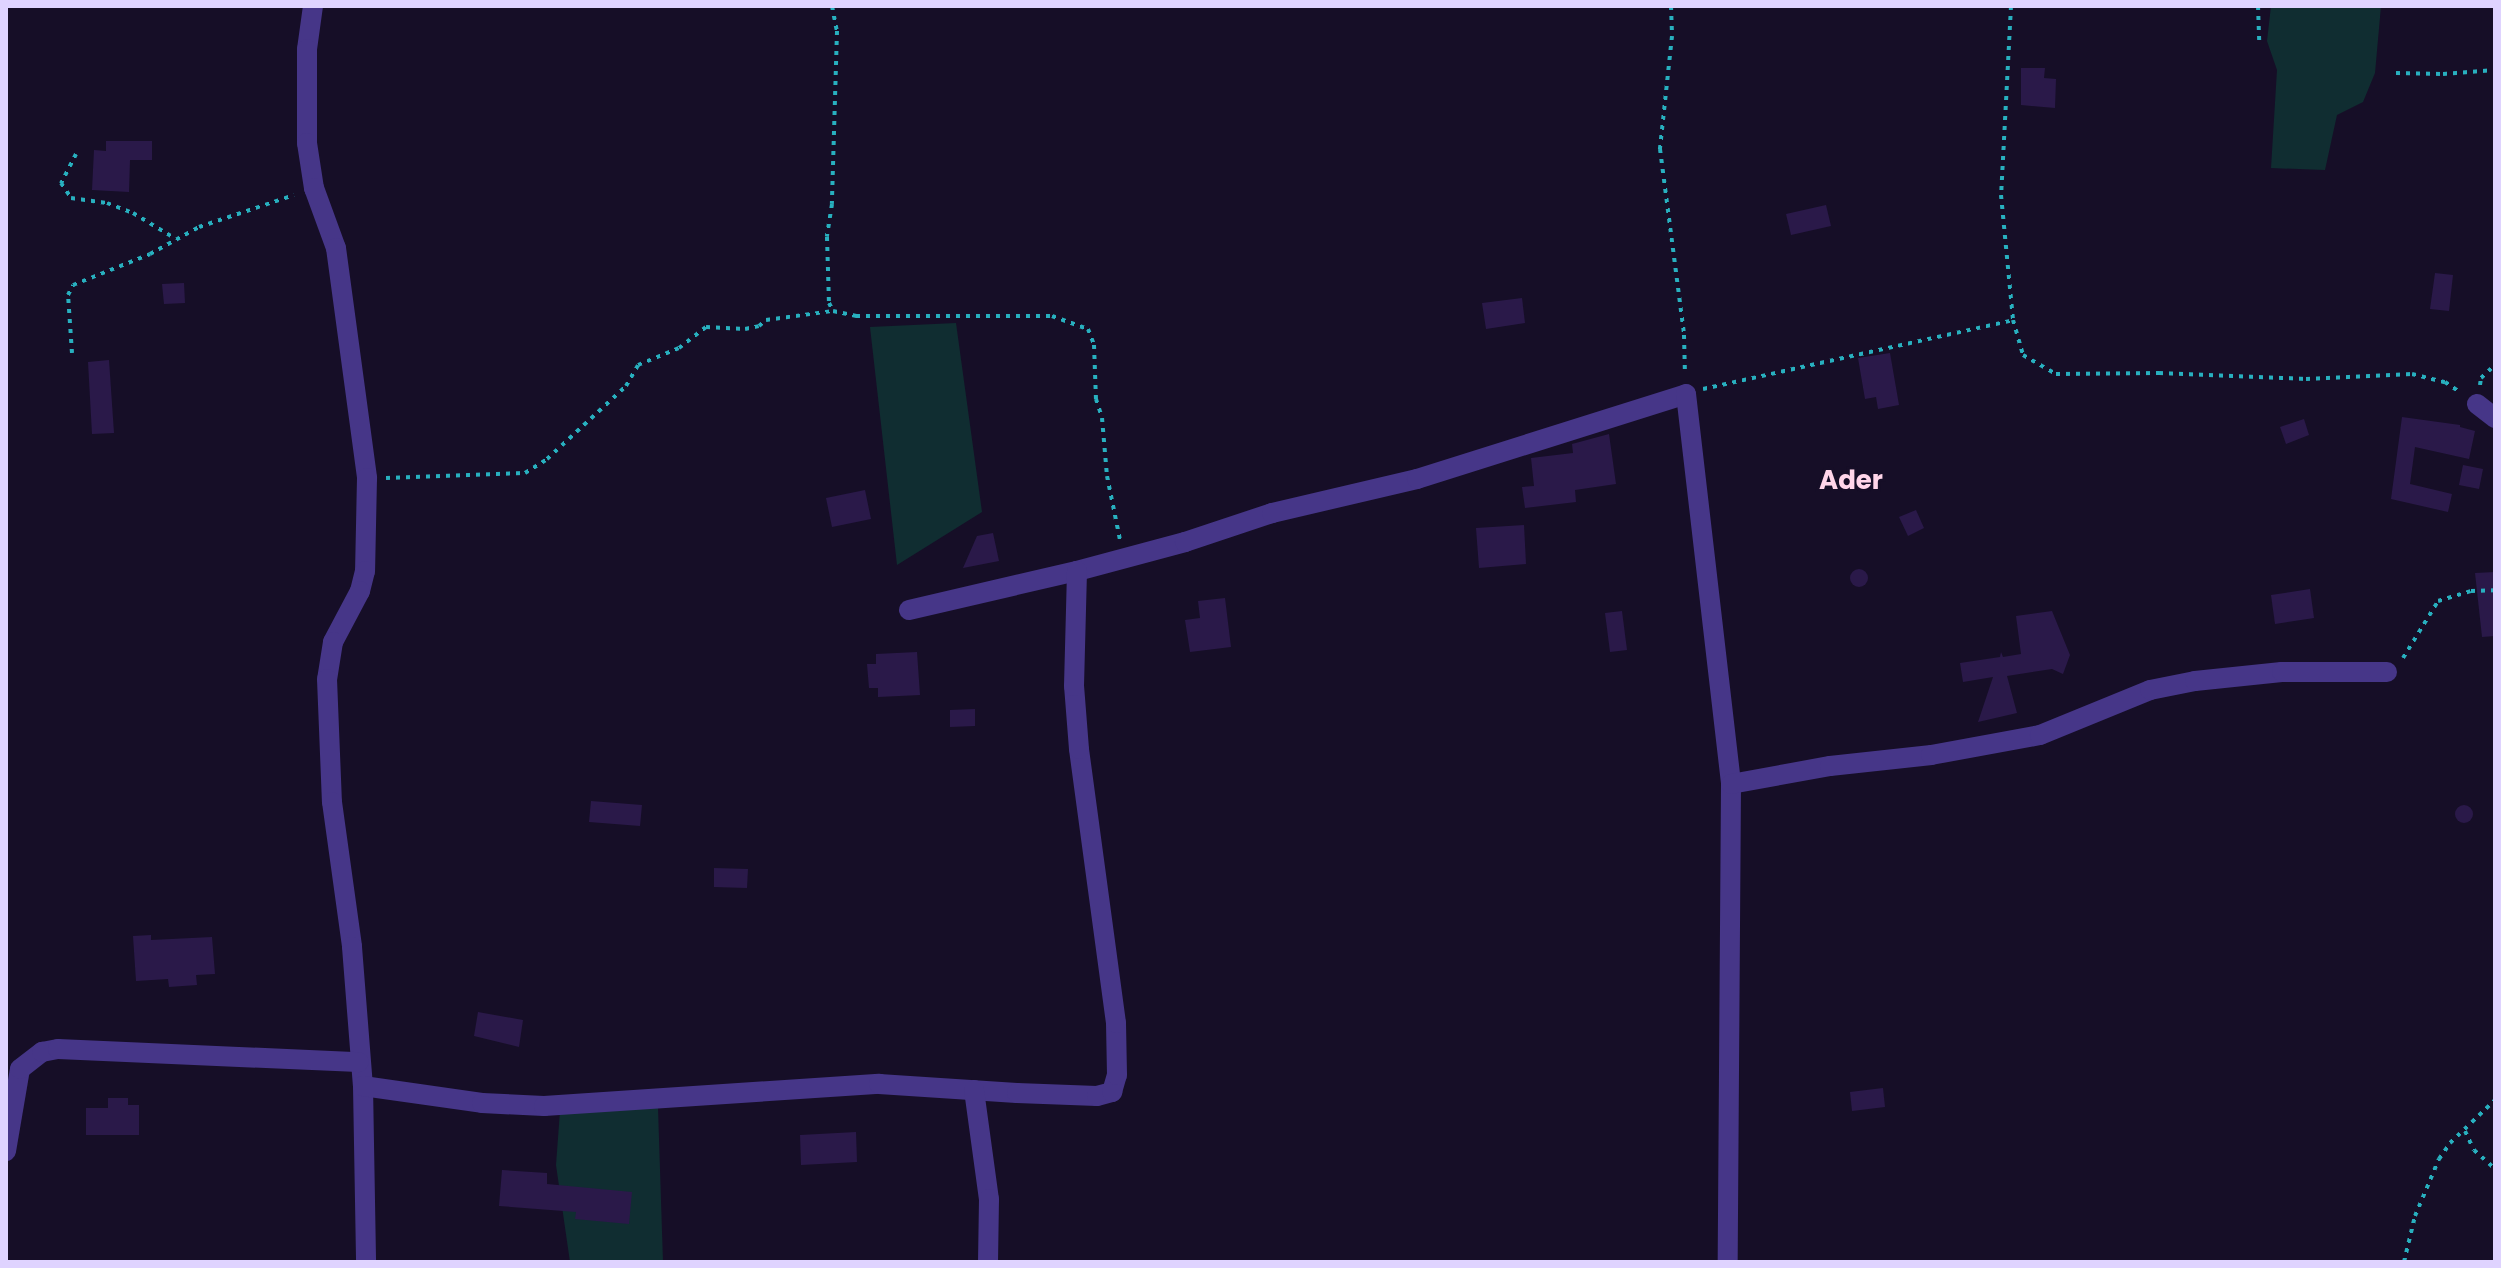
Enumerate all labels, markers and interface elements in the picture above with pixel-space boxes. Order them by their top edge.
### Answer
district label: Ader [1819,465,1883,497]

